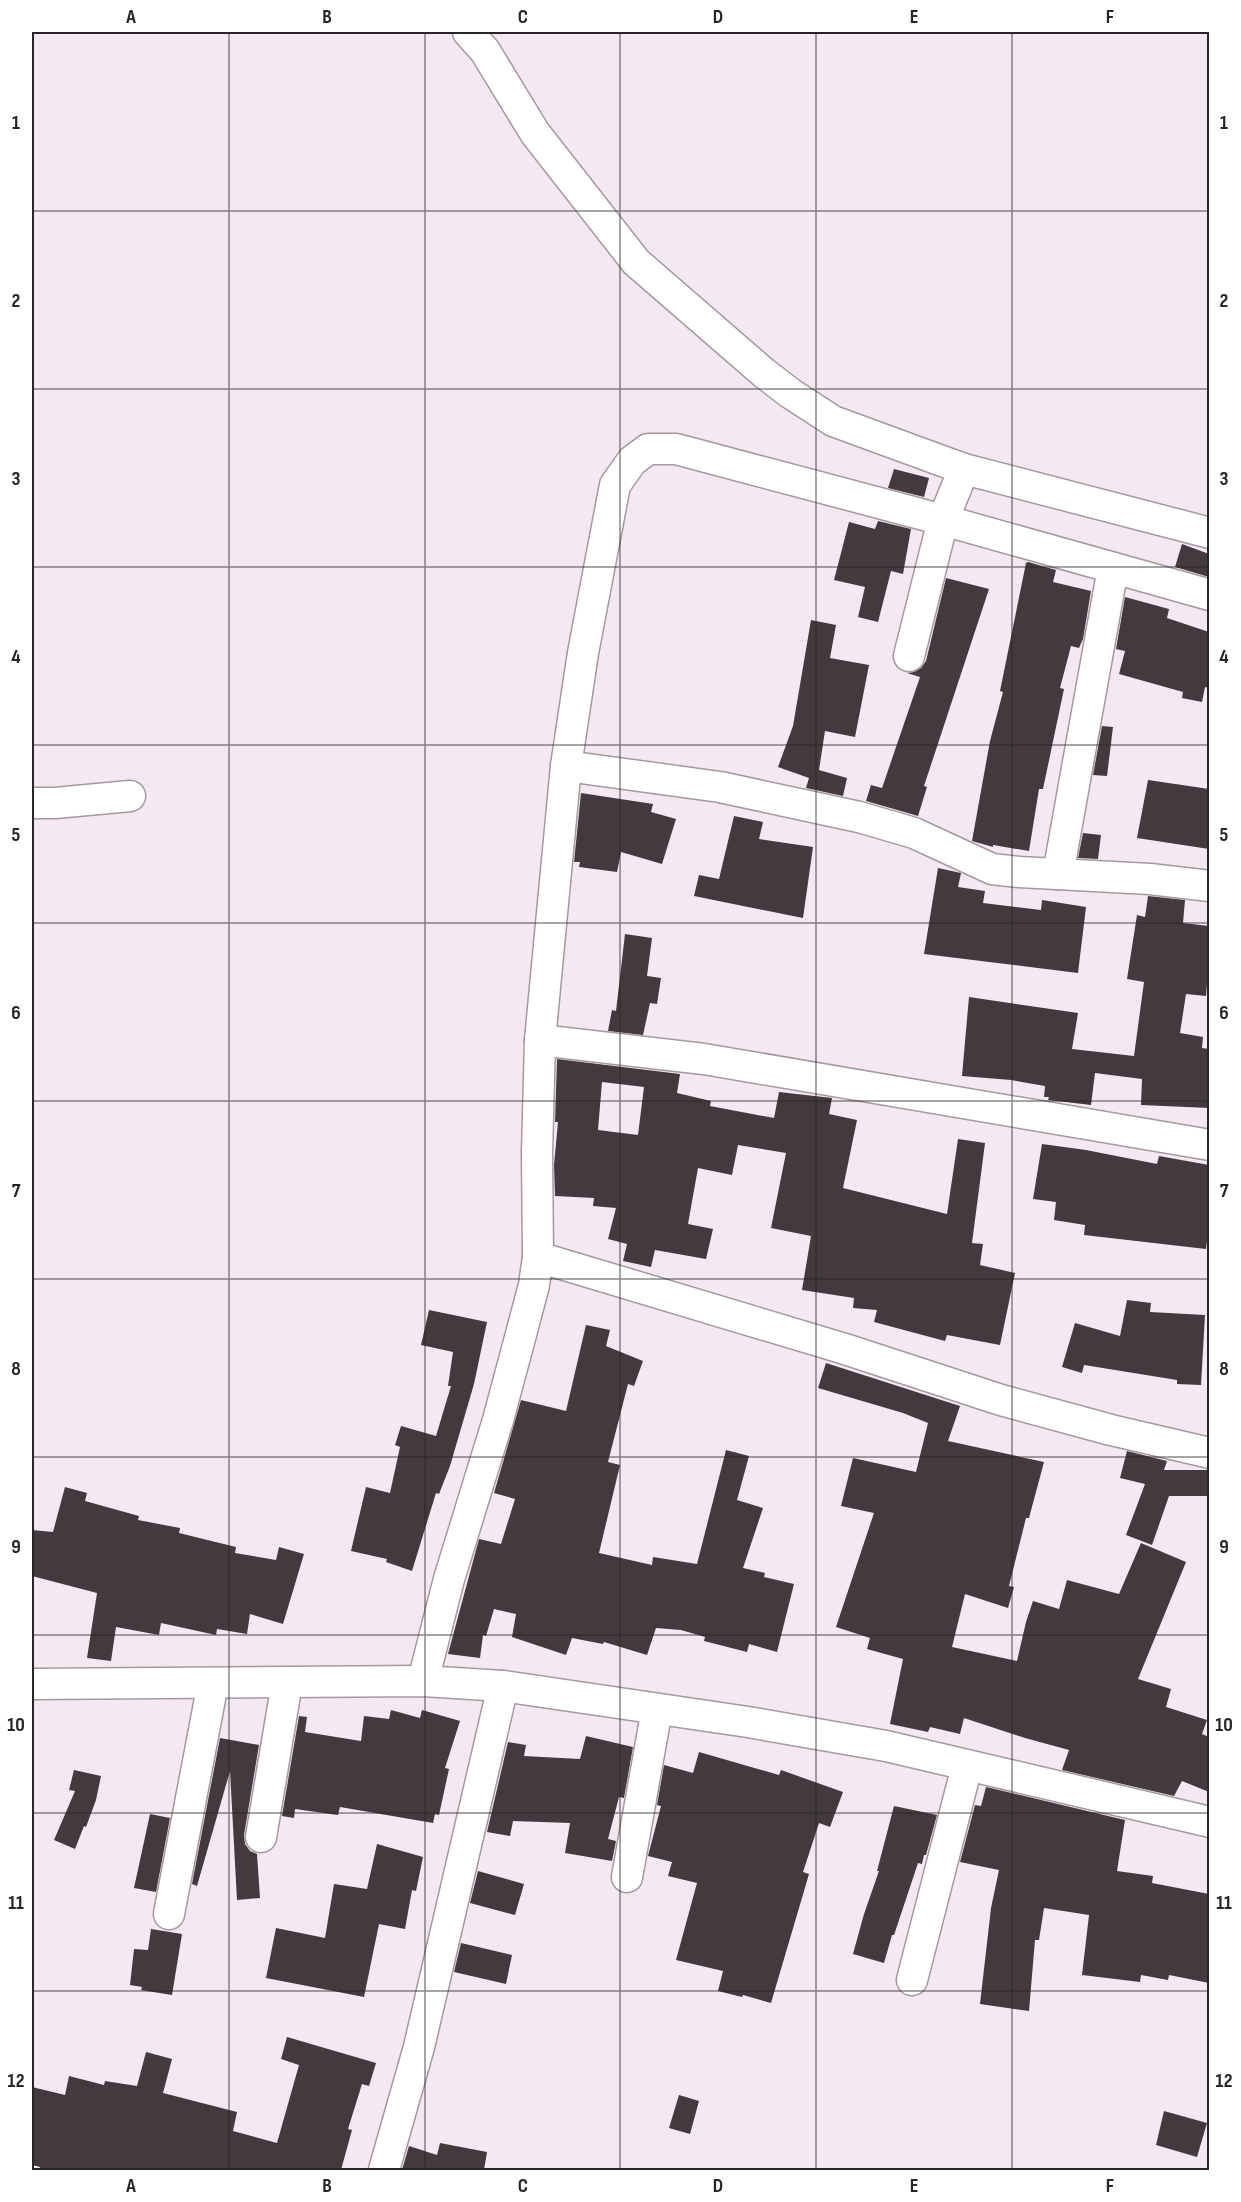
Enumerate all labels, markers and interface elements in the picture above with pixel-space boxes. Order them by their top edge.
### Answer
text: A [125,5,136,29]
text: B [322,5,332,29]
text: C [518,5,528,29]
text: D [713,5,723,29]
text: E [910,5,918,29]
text: F [1106,5,1114,29]
text: 1 [12,111,20,135]
text: 1 [1220,111,1228,135]
text: 2 [12,289,20,313]
text: 2 [1220,289,1228,313]
text: 3 [12,467,21,491]
text: 3 [1220,467,1229,491]
text: 4 [11,645,21,669]
text: 4 [1219,645,1229,669]
text: 5 [12,823,21,847]
text: 5 [1220,823,1229,847]
text: 6 [11,1001,21,1025]
text: 6 [1219,1001,1229,1025]
text: 7 [12,1179,21,1203]
text: 7 [1220,1179,1229,1203]
text: 8 [11,1357,21,1381]
text: 8 [1219,1357,1229,1381]
text: 9 [11,1535,21,1559]
text: 9 [1219,1535,1229,1559]
text: 10 [7,1713,25,1737]
text: 10 [1215,1713,1233,1737]
text: 11 [8,1891,24,1915]
text: 11 [1216,1891,1232,1915]
text: 12 [8,2069,24,2093]
text: 12 [1216,2069,1232,2093]
text: A [125,2174,136,2198]
text: B [322,2174,332,2198]
text: C [518,2174,528,2198]
text: D [713,2174,723,2198]
text: E [910,2174,918,2198]
text: F [1106,2174,1114,2198]

